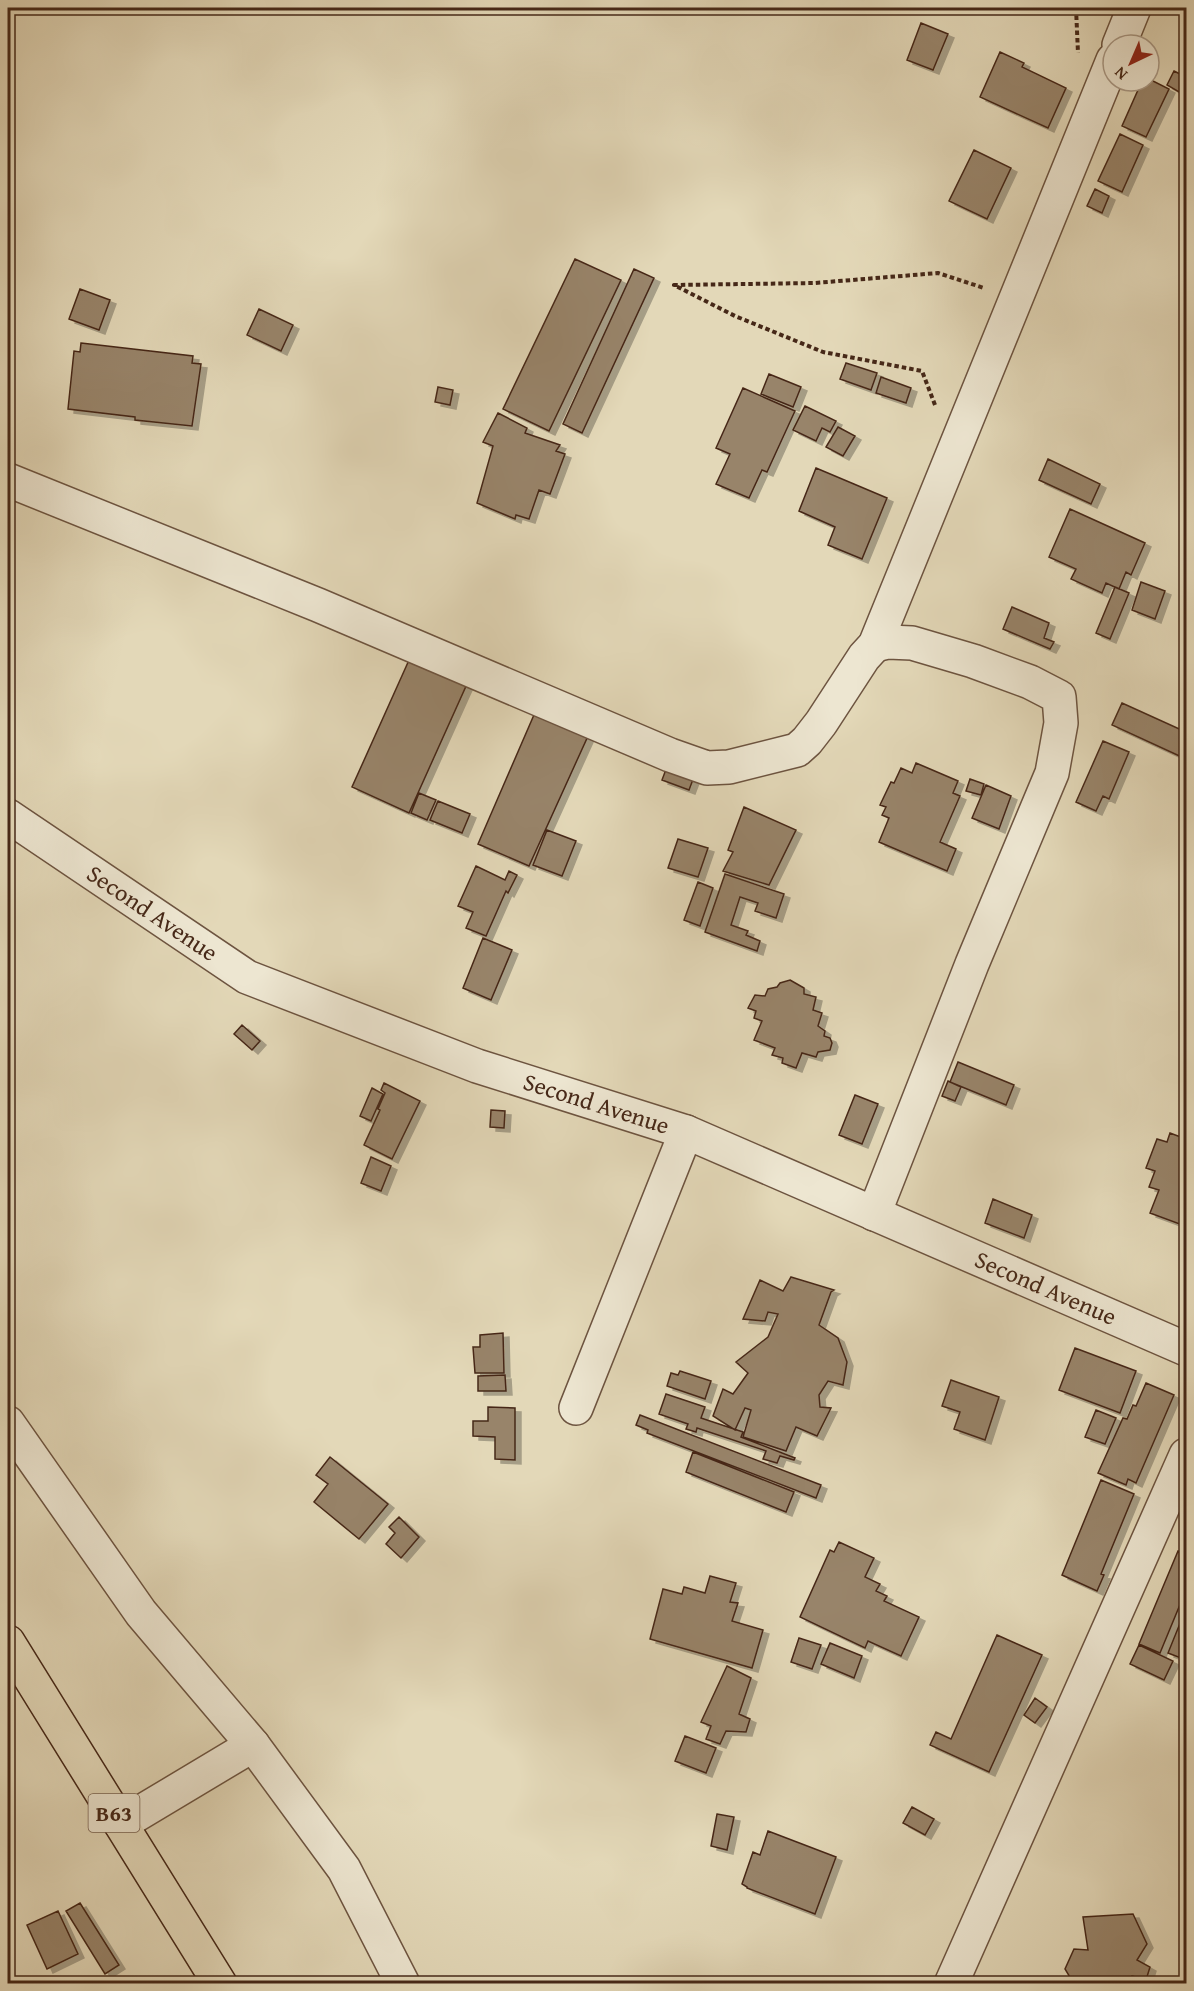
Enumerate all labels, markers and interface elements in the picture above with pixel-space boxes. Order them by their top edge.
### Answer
north arrow [1101,33,1161,93]
text: N [1108,61,1133,86]
street label: Second Avenue [80,856,225,970]
street label: Second Avenue [519,1064,674,1143]
street label: Second Avenue [969,1241,1122,1334]
road number: B63 [88,1794,140,1832]

